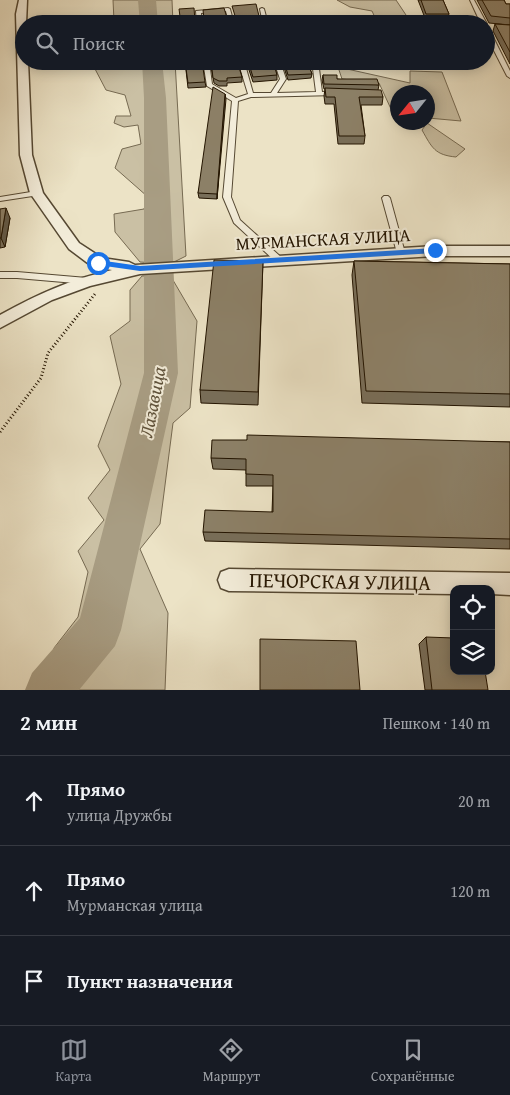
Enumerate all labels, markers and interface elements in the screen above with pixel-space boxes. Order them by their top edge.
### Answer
search box [15,15,495,70]
icon: search [33,29,61,57]
text: Поиск [73,29,125,57]
north arrow [390,85,435,130]
street label: МУРМАНСКАЯ УЛИЦА [235,221,411,257]
route end [424,239,447,262]
route start [87,252,110,275]
water label: Лазавица [131,364,173,440]
street label: ПЕЧОРСКАЯ УЛИЦА [249,564,431,598]
map controls [450,585,495,675]
button: locate [450,585,495,630]
button: layers [450,630,495,675]
text: 2 мин [20,707,77,738]
text: Пешком · 140 m [383,711,490,735]
text: Прямо [67,775,125,803]
icon: ahead [20,787,48,815]
text: 20 m [458,789,490,813]
text: улица Дружбы [67,803,172,827]
text: Прямо [67,865,125,893]
icon: ahead [20,877,48,905]
text: 120 m [450,879,490,903]
text: Мурманская улица [67,893,203,917]
icon: arrive [20,967,48,995]
text: Пункт назначения [67,967,233,995]
tab: Карта [56,1036,92,1086]
tab: Маршрут [203,1036,260,1086]
tab: Сохранённые [371,1036,454,1086]

